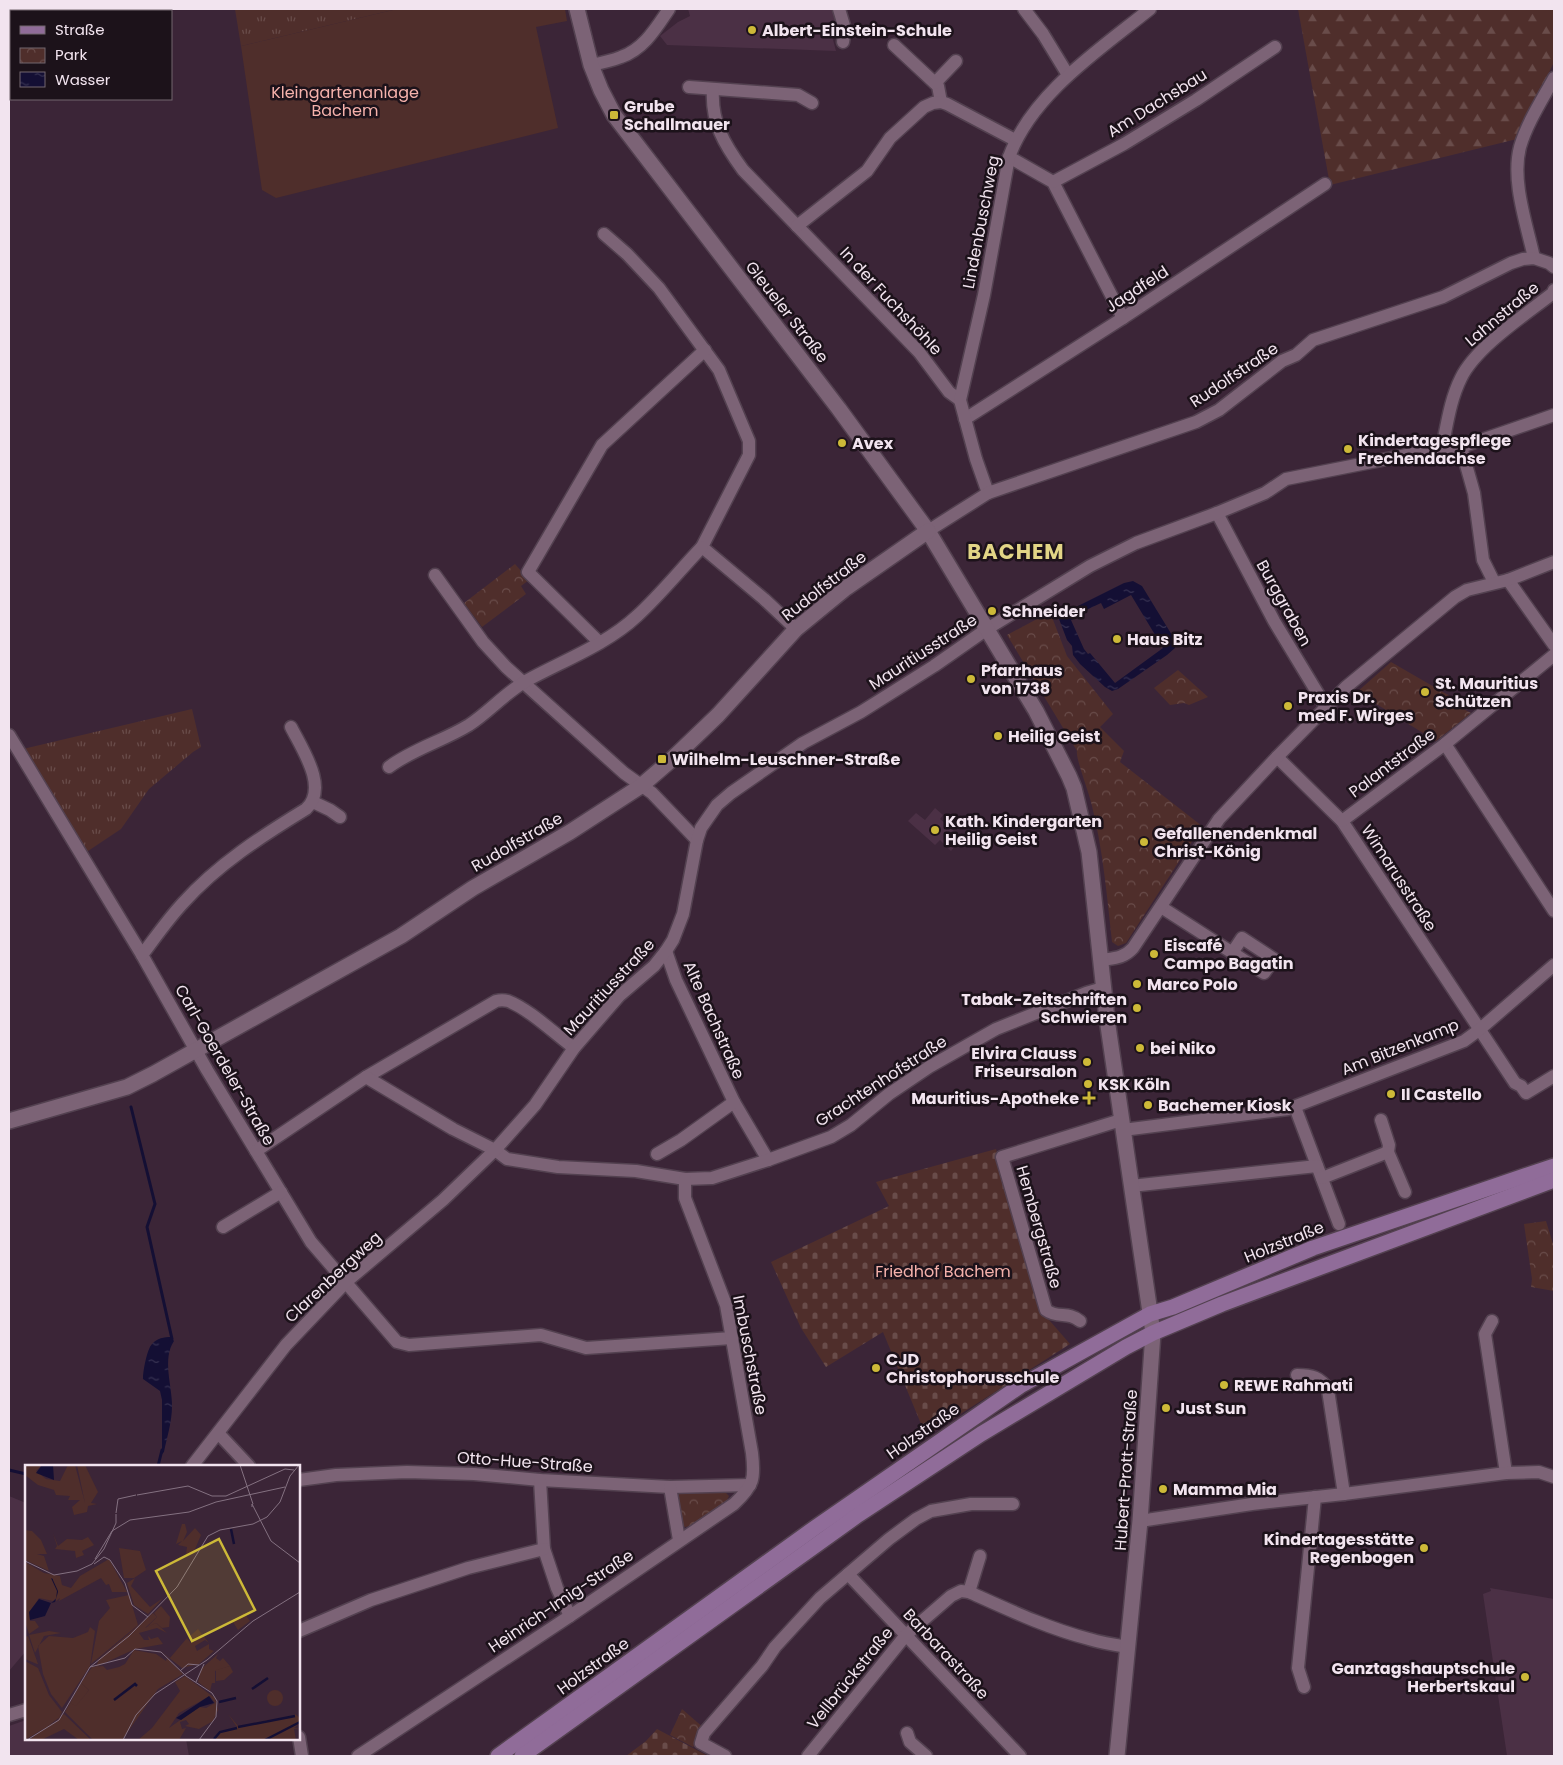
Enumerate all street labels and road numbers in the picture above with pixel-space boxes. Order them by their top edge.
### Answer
street label: Am Dachsbau [1103,63,1211,143]
street label: Lindenbuschweg [957,153,1005,291]
street label: In der Fuchshöhle [835,242,947,360]
street label: Gleueler Straße [740,256,834,368]
street label: Jagdfeld [1101,260,1173,318]
street label: Lahnstraße [1460,276,1544,352]
street label: Rudolfstraße [1185,337,1283,413]
street label: Rudolfstraße [777,545,871,626]
street label: Burggraben [1251,556,1317,650]
street label: Mauritiusstraße [864,608,982,696]
street label: Palantstraße [1344,723,1440,803]
street label: Rudolfstraße [467,807,567,877]
street label: Wimarusstraße [1356,820,1442,936]
street label: Mauritiusstraße [558,933,660,1041]
street label: Alte Bachstraße [678,957,750,1083]
street label: Carl-Goerdeler-Straße [169,980,281,1150]
street label: Am Bitzenkamp [1338,1013,1462,1081]
street label: Grachtenhofstraße [811,1030,951,1132]
street label: Hembergstraße [1010,1163,1068,1291]
street label: Holzstraße [1241,1216,1327,1268]
street label: Clarenbergweg [280,1226,386,1328]
street label: Imbuschstraße [727,1293,773,1417]
street label: Hubert-Prott-Straße [1109,1389,1143,1551]
street label: Holzstraße [882,1397,964,1465]
street label: Otto-Hue-Straße [456,1446,594,1478]
street label: Heinrich-Imig-Straße [484,1544,638,1658]
street label: Barbarastraße [898,1603,994,1705]
street label: Vellbrückstraße [802,1622,898,1734]
street label: Holzstraße [552,1632,634,1700]

